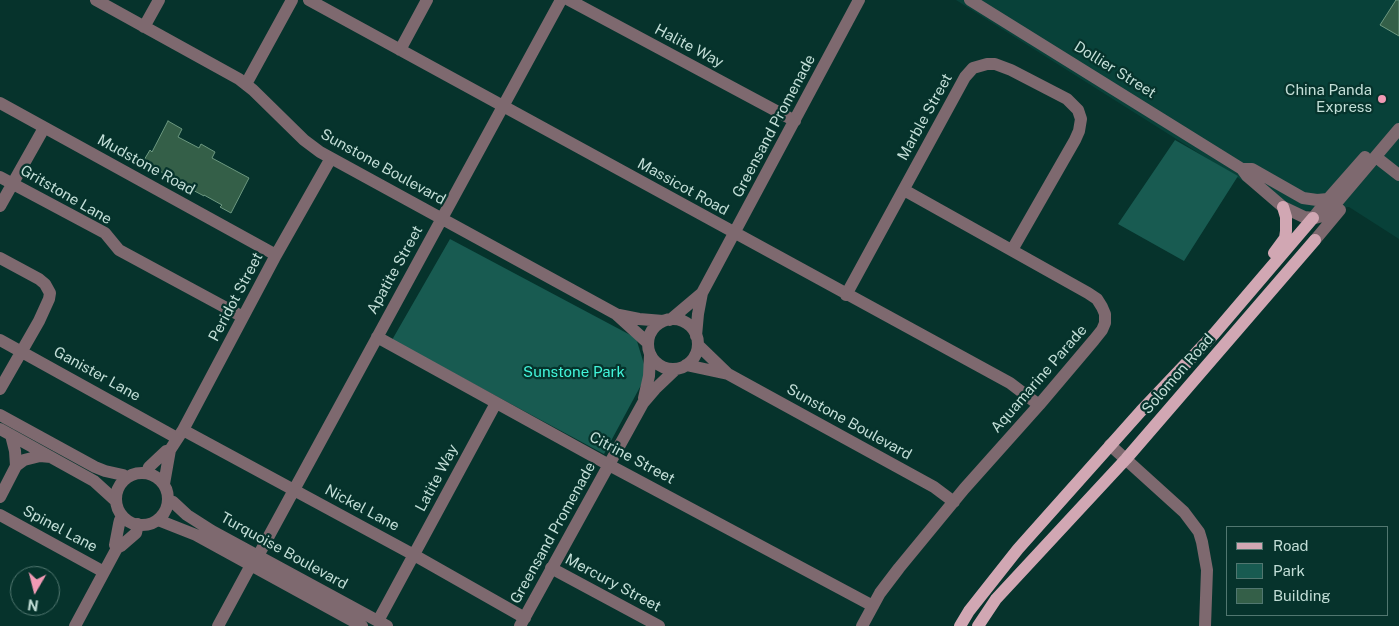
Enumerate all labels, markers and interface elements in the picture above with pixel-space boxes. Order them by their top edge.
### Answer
street label: Halite Way [651,20,727,72]
street label: Dollier Street [1071,38,1159,102]
street label: Greensand Promenade [729,52,819,200]
street label: Marble Street [894,70,956,164]
place label: China Panda Express [1285,81,1372,116]
marker: China Panda Express [1376,93,1388,105]
street label: Sunstone Boulevard [317,125,449,209]
street label: Mudstone Road [94,131,198,199]
street label: Massicot Road [634,155,732,219]
street label: Gritstone Lane [17,162,115,228]
street label: Apatite Street [363,223,427,317]
street label: Peridot Street [205,250,267,344]
street label: Aquamarine Parade [987,321,1091,437]
street label: Solomon Road [1138,330,1218,418]
street label: Ganister Lane [50,343,144,405]
park label: Sunstone Park [523,363,625,381]
street label: Sunstone Boulevard [783,380,915,464]
street label: Citrine Street [586,428,678,488]
street label: Latite Way [412,441,462,515]
street label: Greensand Promenade [507,459,599,607]
street label: Nickel Lane [322,481,402,535]
street label: Spinel Lane [20,502,100,556]
street label: Turquoise Boulevard [217,509,351,593]
legend [1226,526,1389,616]
text: Road [1273,537,1309,554]
street label: Mercury Street [562,550,664,616]
text: Park [1273,562,1305,579]
north arrow [10,566,60,616]
text: Building [1273,587,1331,604]
text: N [27,596,40,614]

